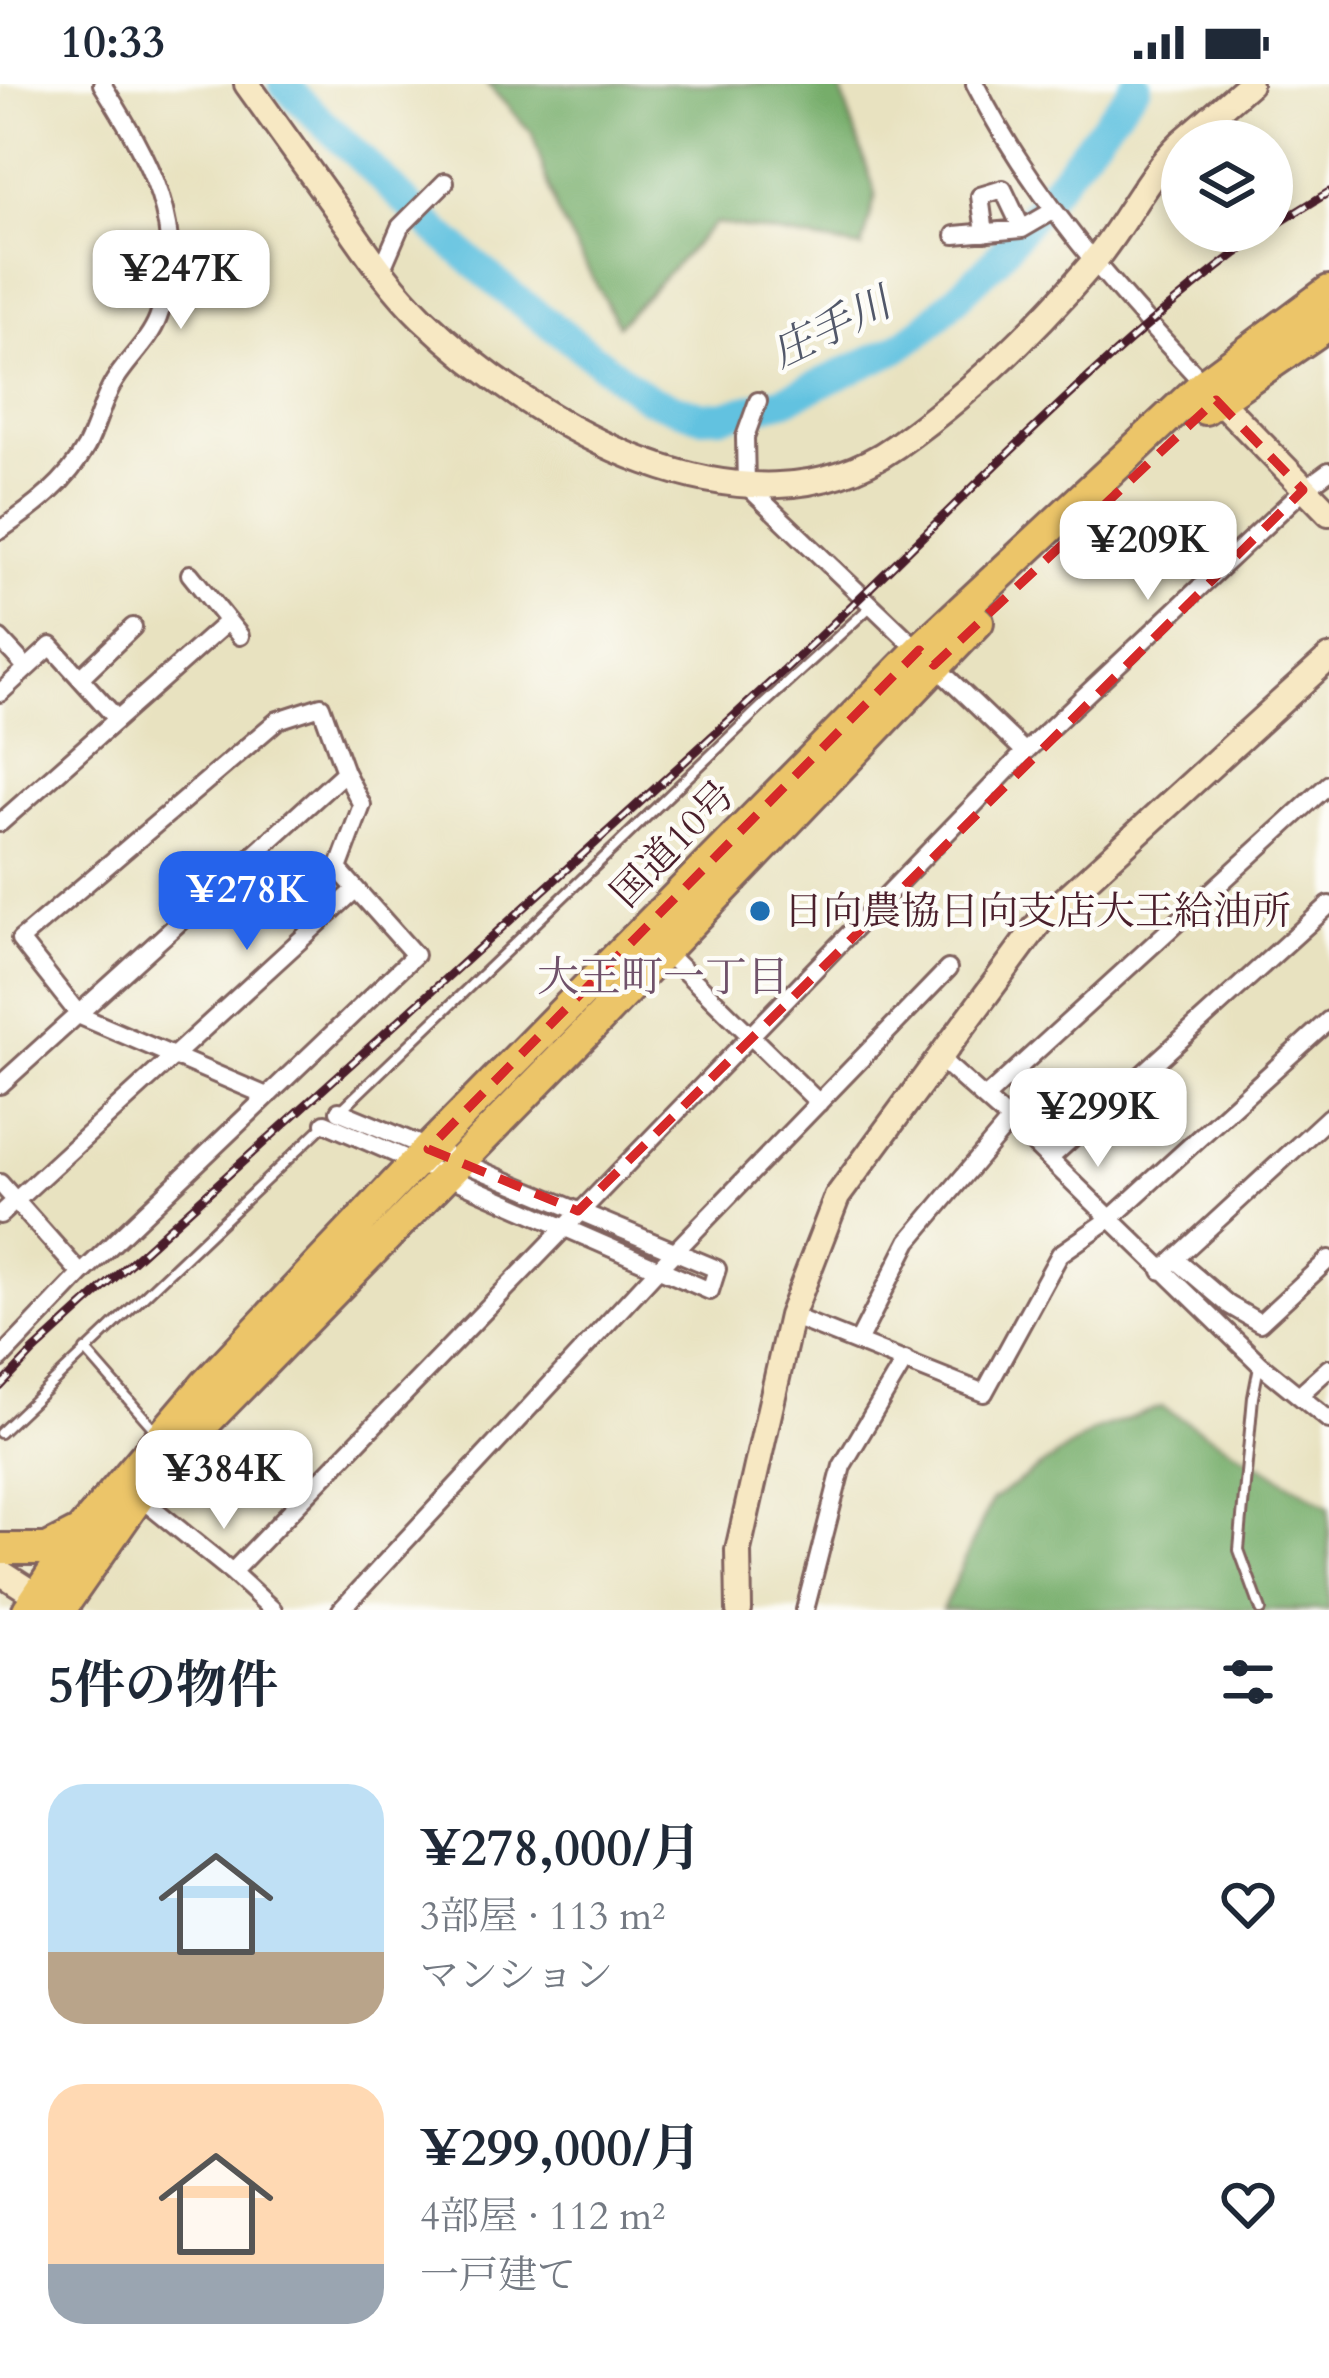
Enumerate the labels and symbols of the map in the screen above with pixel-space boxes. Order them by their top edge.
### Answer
pin: ¥247K [97,230,265,332]
water label: 庄手川 [762,273,904,381]
pin: ¥209K [1064,501,1232,603]
street label: 国道10号 [599,769,747,919]
pin: ¥278K [163,851,331,953]
place label: 日向農協日向支店大王給油所 [784,885,1291,938]
marker: 日向農協日向支店大王給油所 [747,898,773,924]
district label: 大王町一丁目 [537,949,789,1006]
pin: ¥299K [1014,1068,1182,1170]
pin: ¥384K [140,1430,308,1532]

